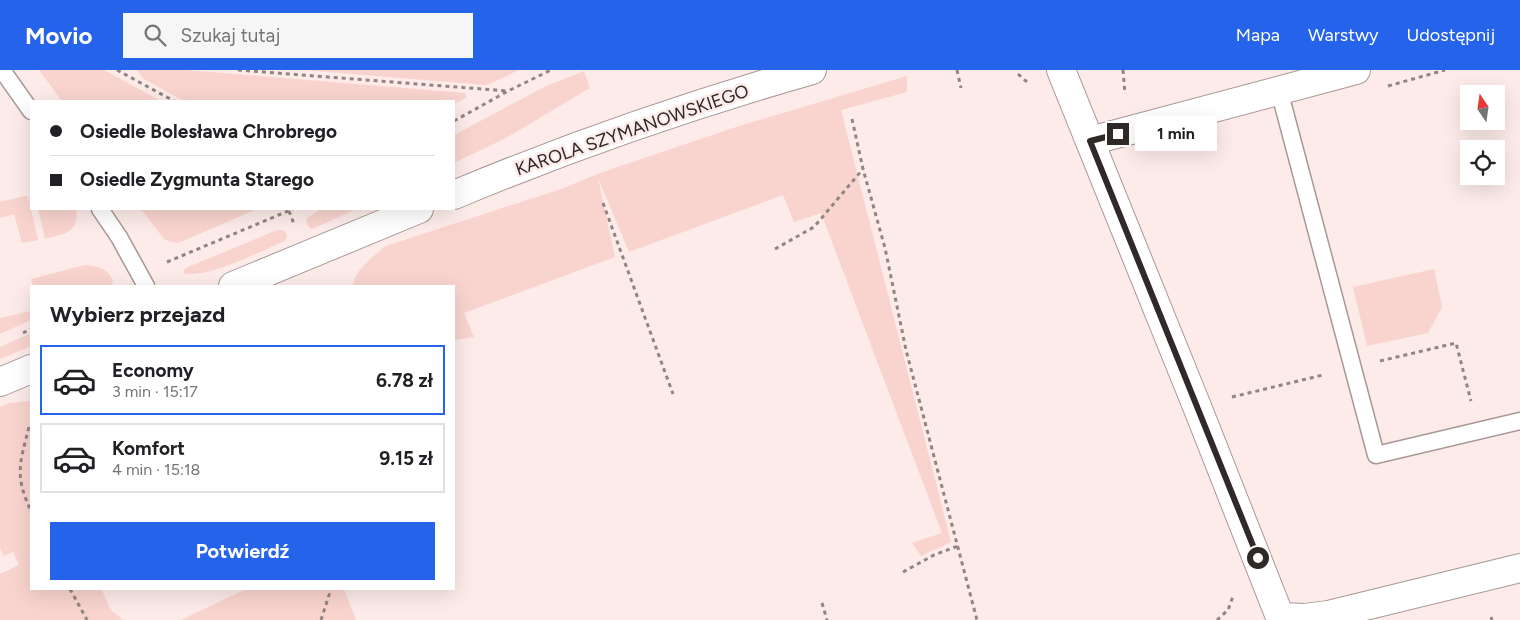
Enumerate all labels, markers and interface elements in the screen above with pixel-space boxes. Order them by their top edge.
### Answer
search box [123,13,473,58]
text: Movio [25,21,93,50]
icon: search [141,21,169,49]
text: Szukaj tutaj [181,24,280,47]
text: Mapa [1236,24,1280,46]
text: Warstwy [1308,24,1379,46]
text: Udostępnij [1407,24,1495,46]
street label: KAROLA SZYMANOWSKIEGO [512,80,752,180]
north arrow [1460,85,1505,130]
map controls [1460,85,1505,185]
callout: 1 min [1136,116,1218,152]
text: Osiedle Bolesława Chrobrego [80,120,337,143]
route end [1107,123,1129,145]
text: 1 min [1157,124,1195,143]
button: locate [1460,140,1505,185]
text: Osiedle Zygmunta Starego [80,168,314,191]
text: Wybierz przejazd [50,301,225,328]
icon: car [52,358,97,403]
text: Economy [112,359,194,382]
text: 6.78 zł [376,369,433,392]
text: 3 min · 15:17 [112,382,198,401]
icon: car [52,436,97,481]
text: Komfort [112,437,185,460]
text: 9.15 zł [379,447,433,470]
text: 4 min · 15:18 [112,460,200,479]
button: Potwierdź [50,522,435,580]
route start [1247,547,1269,569]

